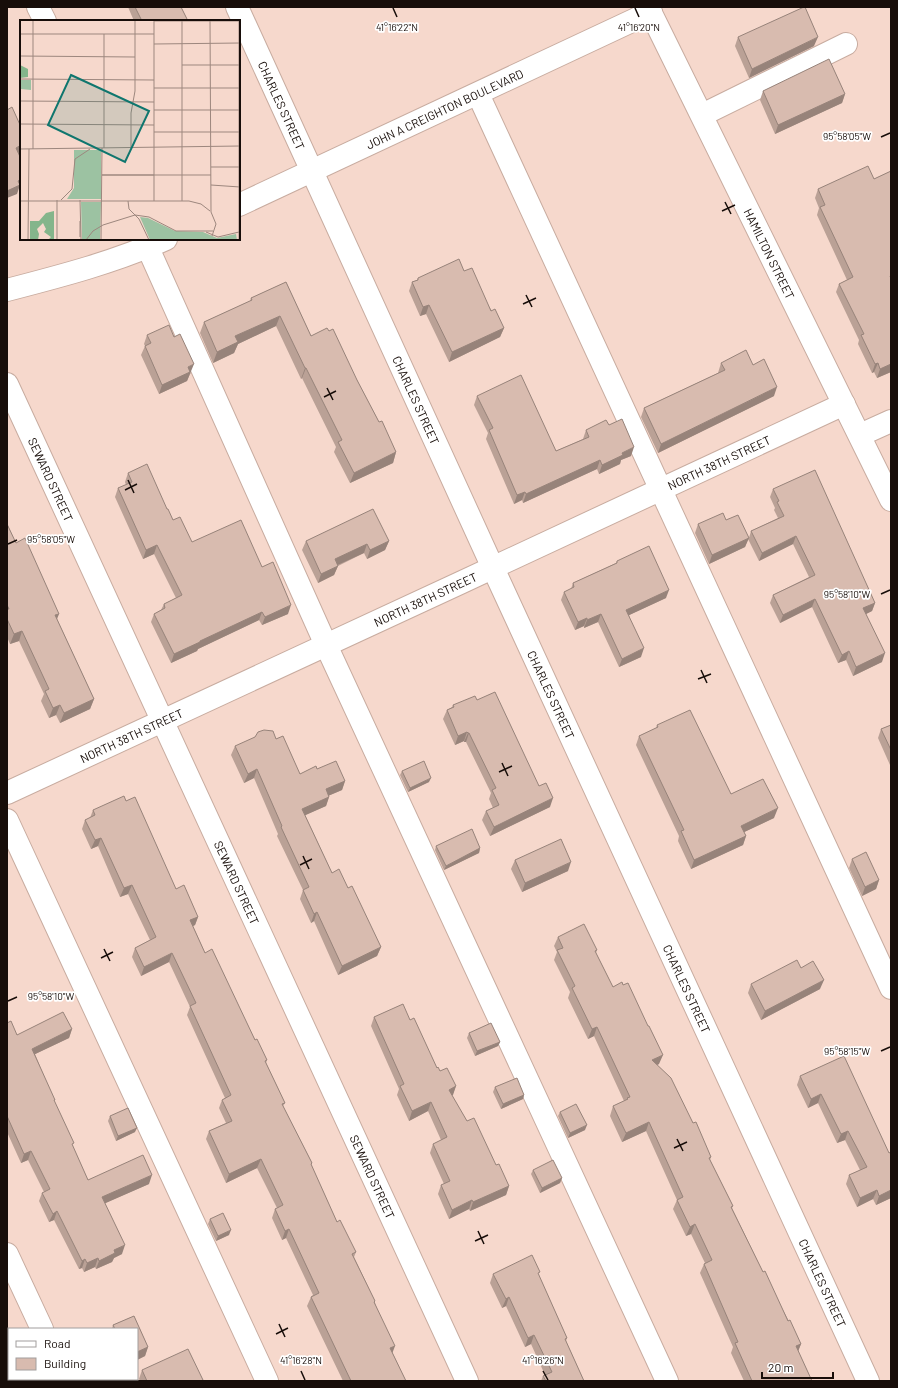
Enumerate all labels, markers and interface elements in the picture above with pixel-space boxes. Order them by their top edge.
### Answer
inset map [20,20,240,240]
text: 41°16'22"N [376,21,418,33]
text: 41°16'20"N [618,21,660,33]
street label: CHARLES STREET [256,59,308,152]
street label: JOHN A CREIGHTON BOULEVARD [364,66,525,152]
text: 95°58'05"W [823,130,871,142]
street label: HAMILTON STREET [741,206,798,301]
street label: CHARLES STREET [390,354,443,447]
street label: NORTH 38TH STREET [665,432,773,492]
street label: SEWARD STREET [26,435,76,524]
text: 95°58'05"W [27,533,75,545]
street label: NORTH 38TH STREET [372,569,479,629]
text: 95°58'10"W [824,588,870,600]
street label: CHARLES STREET [525,648,578,741]
street label: NORTH 38TH STREET [78,705,185,765]
street label: SEWARD STREET [212,838,262,927]
street label: CHARLES STREET [661,942,714,1035]
text: 95°58'10"W [28,990,74,1002]
text: 95°58'15"W [824,1045,870,1057]
street label: SEWARD STREET [347,1133,398,1221]
street label: CHARLES STREET [796,1237,849,1330]
legend [8,1328,138,1380]
text: Road [44,1336,71,1350]
text: 41°16'28"N [280,1354,322,1366]
text: 41°16'26"N [522,1354,564,1366]
scale bar [762,1354,833,1380]
text: Building [44,1356,86,1370]
text: 20 m [768,1360,794,1374]

